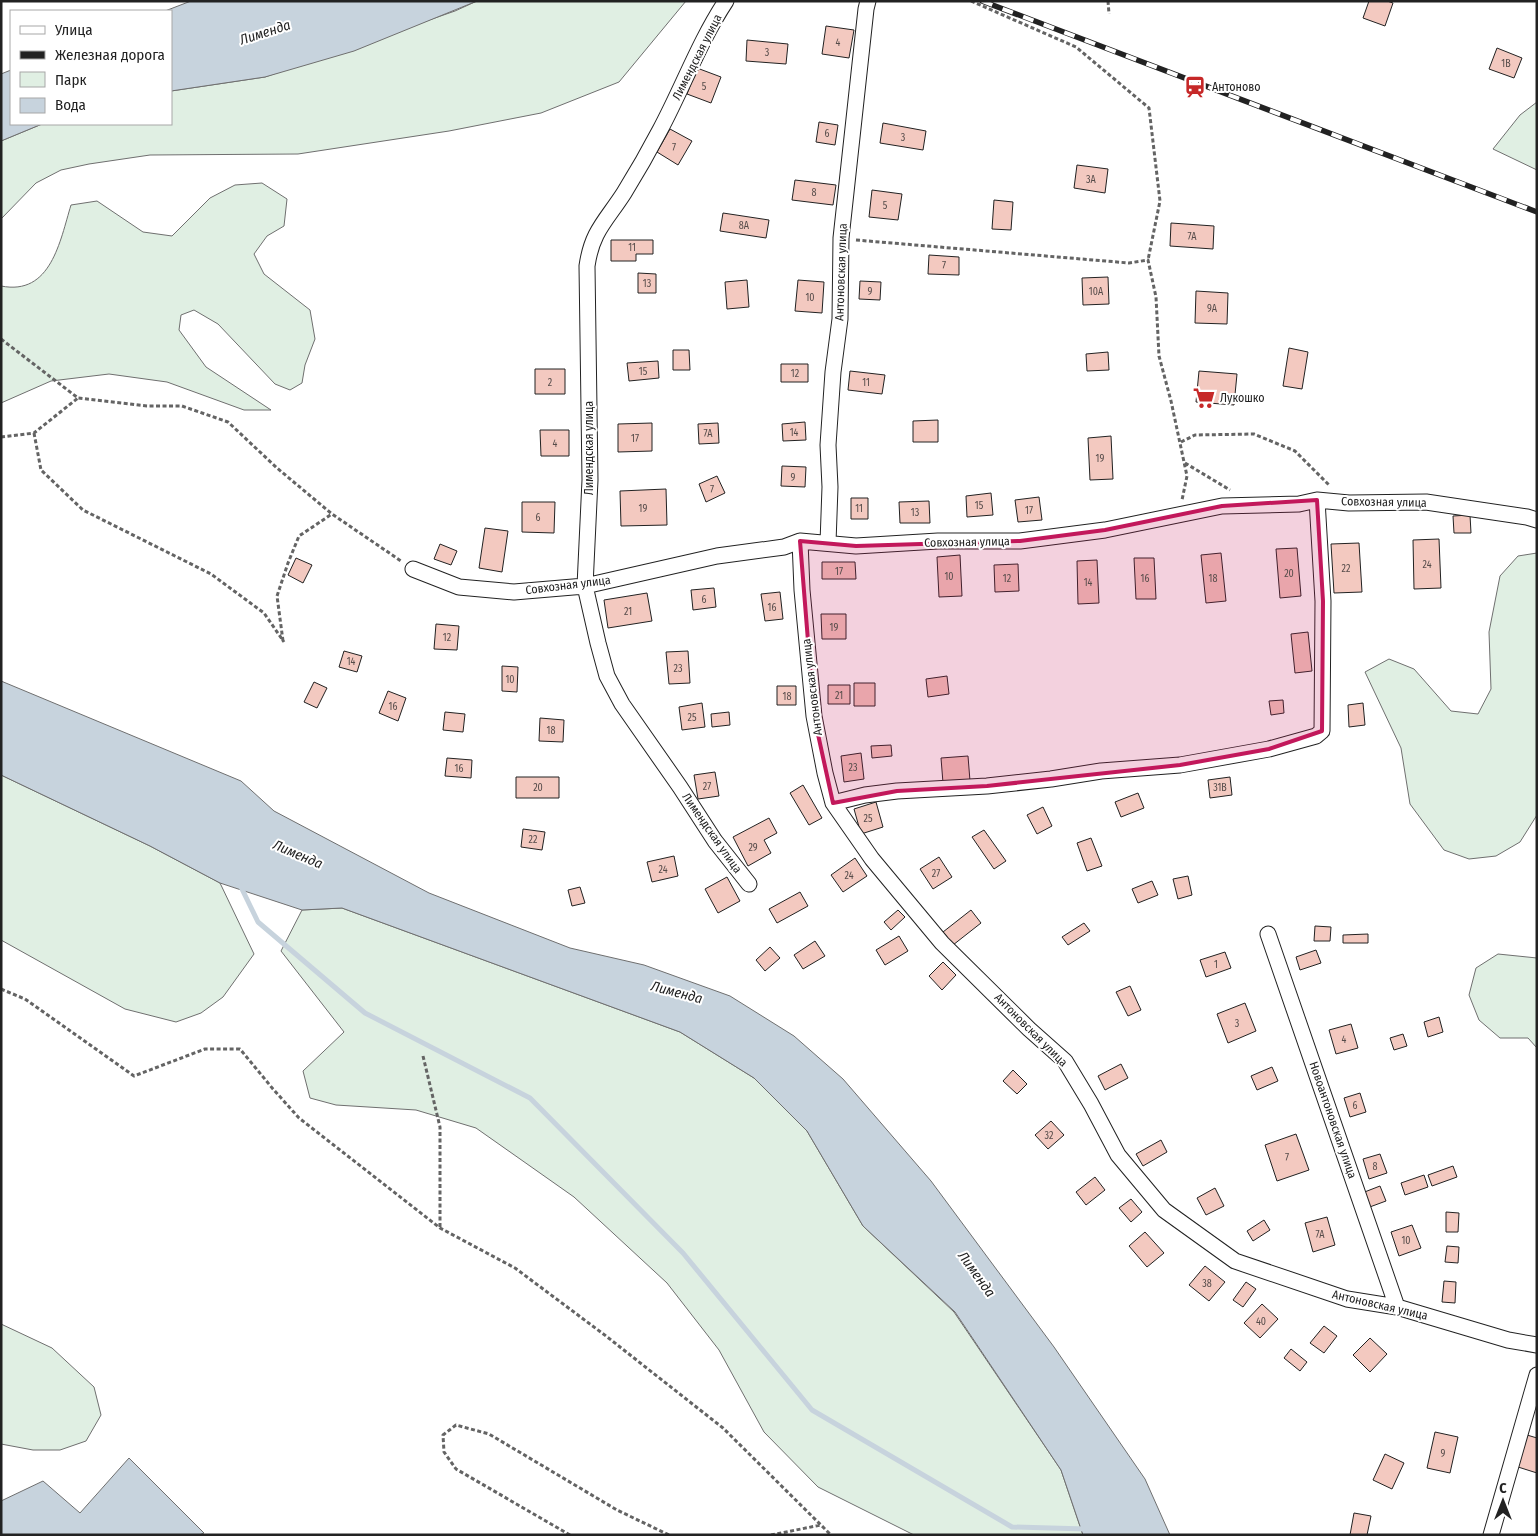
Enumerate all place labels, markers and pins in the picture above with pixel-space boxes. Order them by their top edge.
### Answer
station icon: Антоново [1182,74,1208,100]
place label: Антоново [1212,80,1261,94]
supermarket icon: Лукошко [1191,385,1217,411]
place label: Лукошко [1220,391,1265,405]

